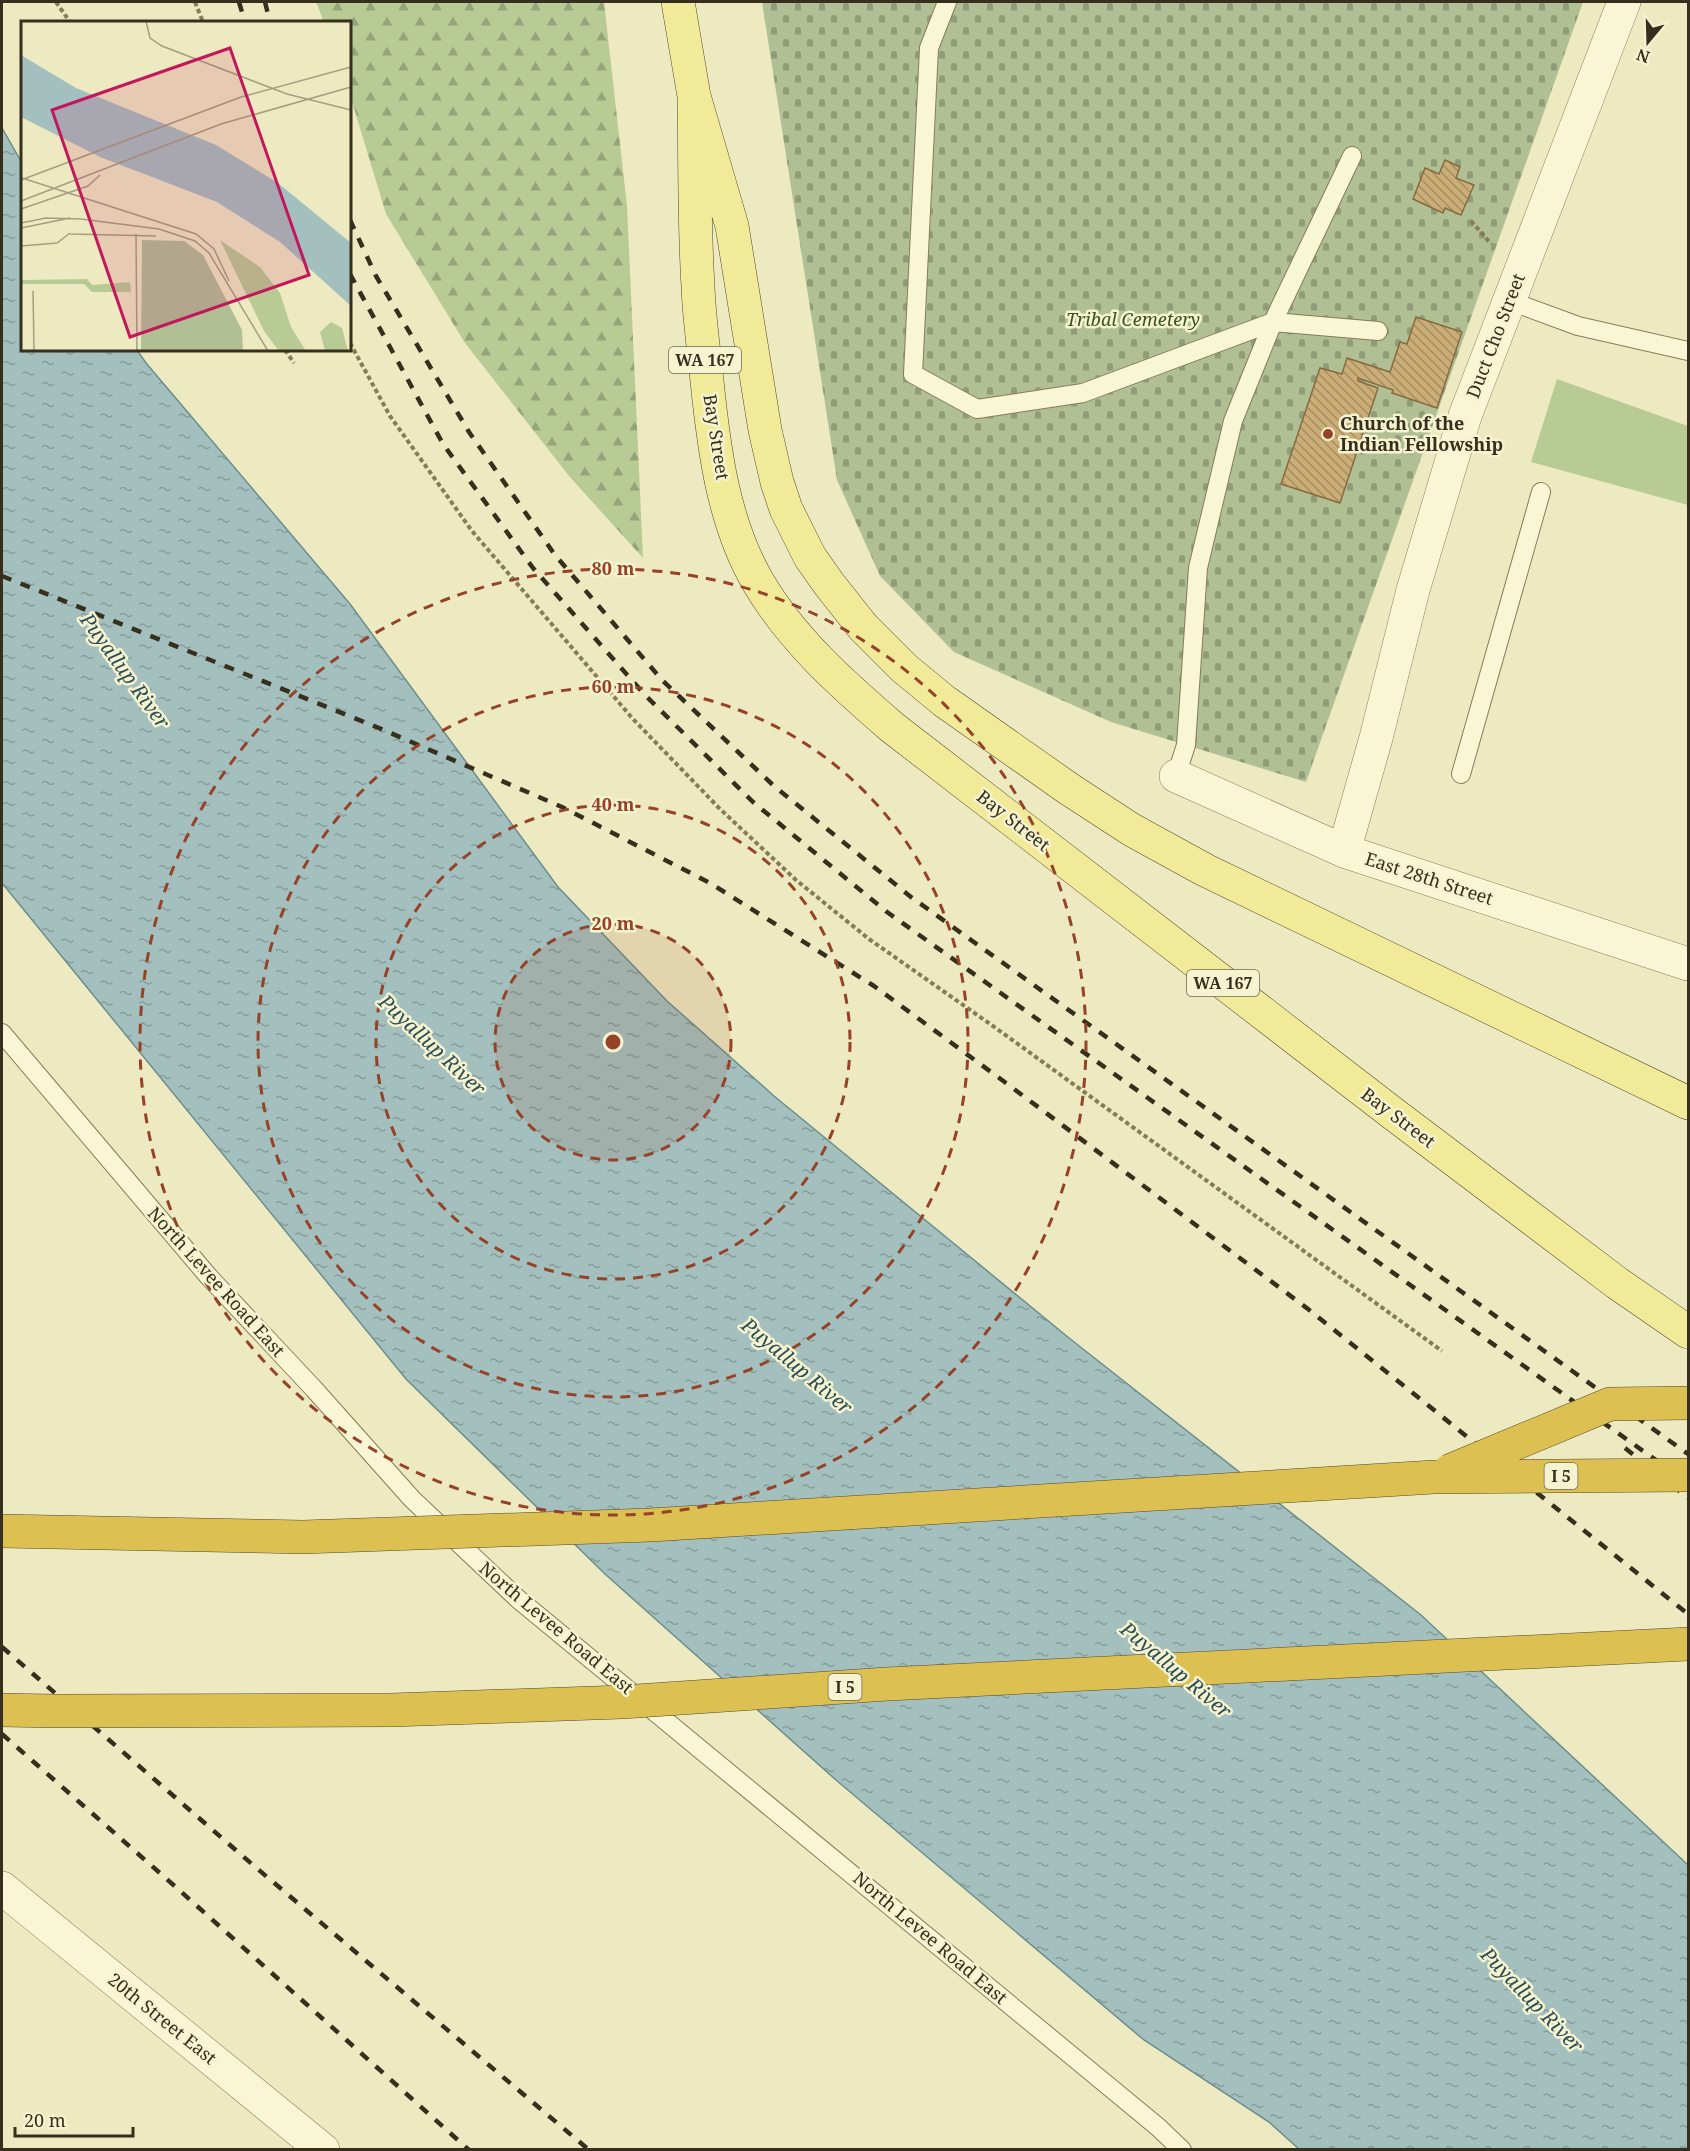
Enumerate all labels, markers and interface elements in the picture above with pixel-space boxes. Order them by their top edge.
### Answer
north arrow [1618,12,1678,72]
inset map [21,21,351,351]
text: N [1633,44,1653,69]
street label: Duct Cho Street [1460,270,1530,402]
park label: Tribal Cemetery [1066,307,1200,331]
road number: WA 167 [669,347,741,373]
street label: Bay Street [698,392,736,481]
place label: Church of the Indian Fellowship [1340,411,1503,456]
marker: Church of the Indian Fellowship [1321,427,1335,441]
text: 80 m [592,556,635,580]
water label: Puyallup River [74,607,177,734]
text: 60 m [592,674,635,698]
street label: Bay Street [972,784,1055,856]
text: 40 m [592,792,635,816]
street label: East 28th Street [1362,846,1496,910]
text: 20 m [592,911,635,935]
road number: WA 167 [1187,970,1259,996]
water label: Puyallup River [372,987,492,1102]
centre of rings [603,1032,623,1052]
street label: Bay Street [1357,1082,1440,1153]
street label: North Levee Road East [143,1201,291,1361]
water label: Puyallup River [735,1311,859,1420]
road number: I 5 [1544,1463,1578,1489]
street label: North Levee Road East [475,1556,639,1699]
water label: Puyallup River [1114,1615,1238,1724]
road number: I 5 [828,1674,862,1700]
street label: North Levee Road East [849,1866,1013,2009]
water label: Puyallup River [1474,1940,1590,2059]
street label: 20th Street East [103,1967,222,2069]
scale bar [15,2100,134,2138]
text: 20 m [24,2108,66,2132]

